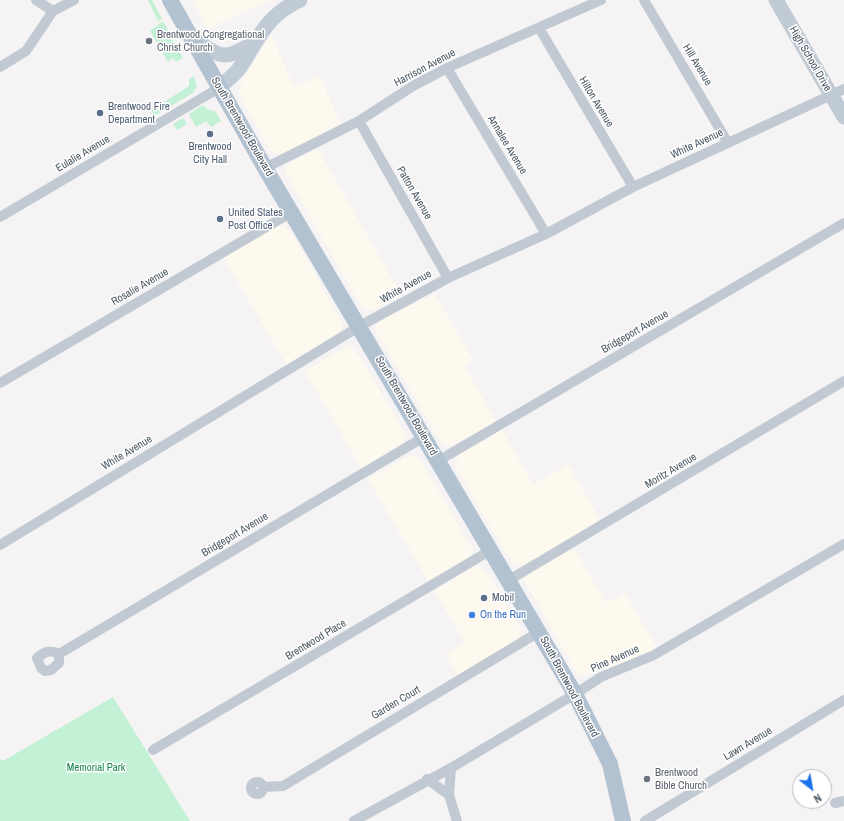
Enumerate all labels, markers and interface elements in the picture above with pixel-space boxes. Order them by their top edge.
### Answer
street label: High School Drive [786,24,834,94]
place label: Brentwood Congregational Christ Church [157,28,264,54]
marker: Brentwood Congregational Christ Church [144,36,154,46]
street label: Hill Avenue [680,42,714,88]
street label: Harrison Avenue [392,46,458,90]
street label: Hilton Avenue [576,74,616,130]
street label: South Brentwood Boulevard [208,75,276,179]
place label: Brentwood Fire Department [108,100,170,126]
marker: Brentwood Fire Department [95,108,105,118]
street label: Annalee Avenue [484,113,530,177]
street label: White Avenue [669,126,725,162]
marker: Brentwood City Hall [205,129,215,139]
street label: Eulalie Avenue [54,133,112,175]
place label: Brentwood City Hall [188,140,232,166]
street label: Patton Avenue [394,164,434,222]
place label: United States Post Office [228,206,283,232]
marker: United States Post Office [215,214,225,224]
street label: Rosalie Avenue [109,265,171,309]
street label: White Avenue [378,268,434,306]
street label: Bridgeport Avenue [599,308,671,356]
street label: South Brentwood Boulevard [372,354,440,458]
street label: White Avenue [99,433,155,473]
street label: Moritz Avenue [643,450,699,492]
street label: Bridgeport Avenue [199,510,271,560]
place label: Mobil [492,591,514,605]
marker: Mobil [479,593,489,603]
place label: On the Run [480,608,526,622]
marker: On the Run [467,610,477,620]
street label: Brentwood Place [283,617,349,663]
street label: South Brentwood Boulevard [537,634,601,740]
street label: Pine Avenue [589,642,641,676]
street label: Garden Court [369,683,423,723]
street label: Lawn Avenue [721,724,775,764]
park label: Memorial Park [67,761,125,775]
place label: Brentwood Bible Church [655,766,707,792]
north arrow [792,769,832,809]
marker: Brentwood Bible Church [642,774,652,784]
text: N [811,791,824,806]

